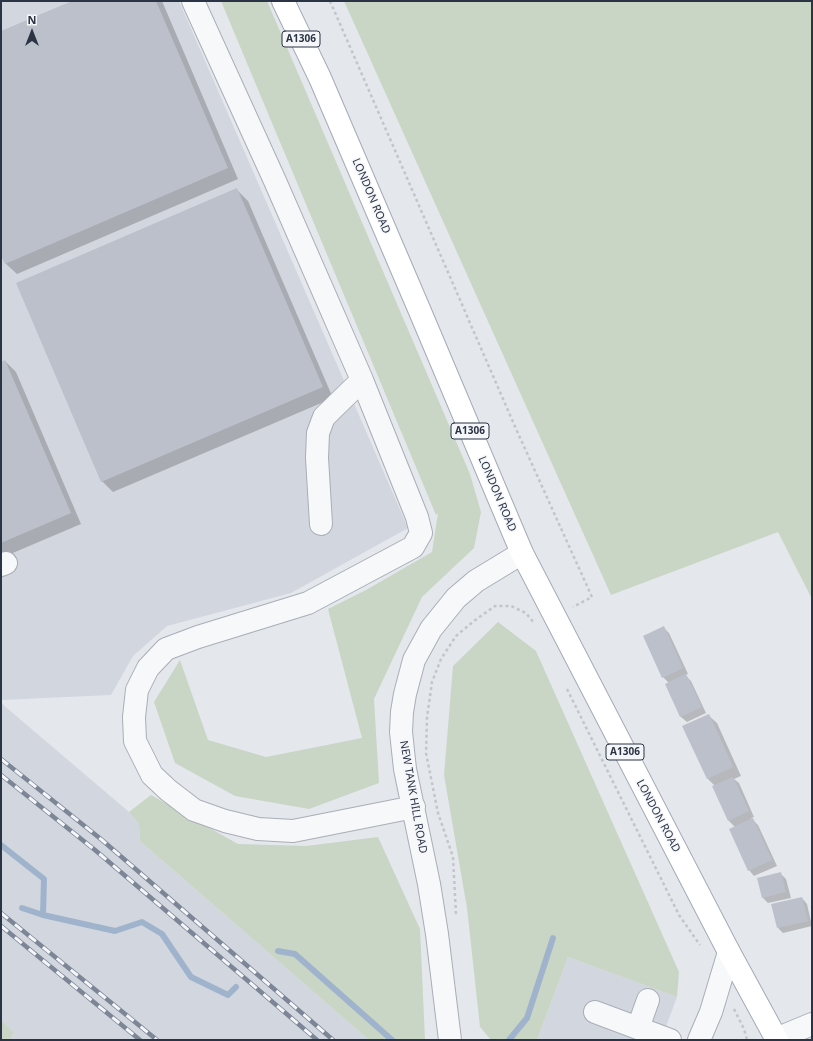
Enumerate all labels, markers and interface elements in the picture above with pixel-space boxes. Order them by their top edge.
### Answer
north arrow [12,12,52,52]
text: N [28,12,36,27]
road number: A1306 [282,31,320,47]
street label: LONDON ROAD [349,156,393,236]
road number: A1306 [451,423,489,439]
street label: LONDON ROAD [475,454,519,534]
street label: NEW TANK HILL ROAD [397,739,429,855]
road number: A1306 [606,744,644,760]
street label: LONDON ROAD [633,777,683,855]

